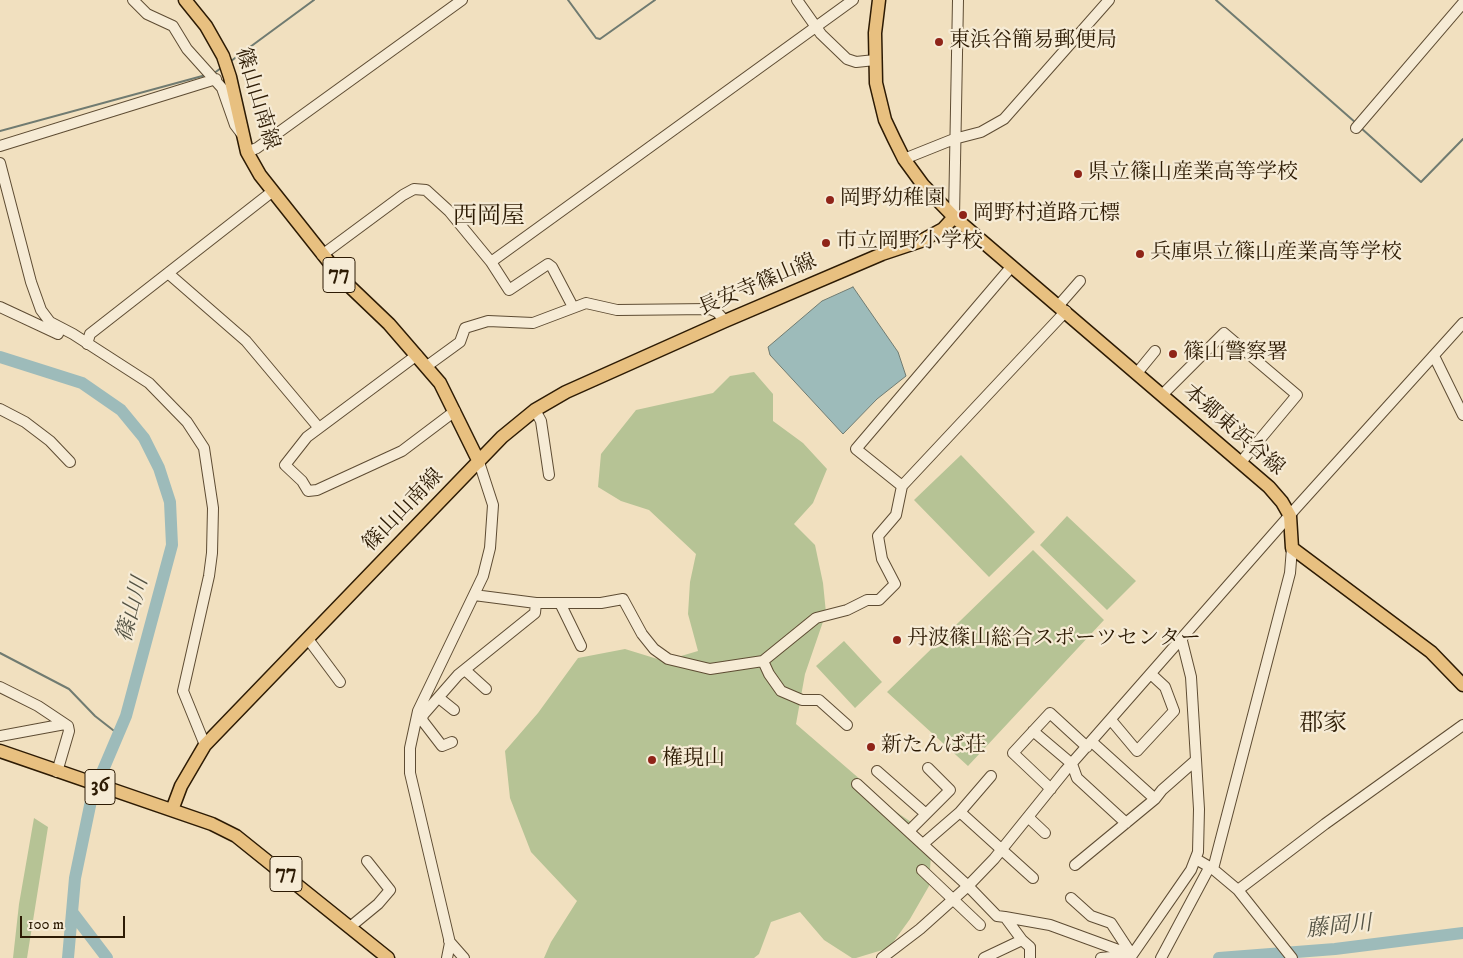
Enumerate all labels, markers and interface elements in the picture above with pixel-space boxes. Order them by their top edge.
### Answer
place label: 東浜谷簡易郵便局 [949,29,1117,55]
marker: 東浜谷簡易郵便局 [933,36,945,48]
street label: 篠山山南線 [229,45,283,153]
place label: 県立篠山産業高等学校 [1088,161,1298,187]
marker: 県立篠山産業高等学校 [1072,168,1084,180]
place label: 岡野幼稚園 [840,187,945,213]
marker: 岡野幼稚園 [824,194,836,206]
place label: 岡野村道路元標 [973,202,1120,228]
district label: 西岡屋 [453,204,525,232]
marker: 岡野村道路元標 [957,209,969,221]
place label: 市立岡野小学校 [836,230,983,256]
marker: 市立岡野小学校 [820,237,832,249]
place label: 兵庫県立篠山産業高等学校 [1150,241,1402,267]
marker: 兵庫県立篠山産業高等学校 [1134,248,1146,260]
street label: 長安寺篠山線 [695,250,821,322]
road number: 77 [323,258,355,292]
place label: 篠山警察署 [1183,341,1288,367]
marker: 篠山警察署 [1167,348,1179,360]
street label: 本郷東浜谷線 [1177,380,1289,482]
street label: 篠山山南線 [358,464,450,558]
water label: 篠山川 [113,575,155,645]
place label: 丹波篠山総合スポーツセンター [907,627,1201,653]
marker: 丹波篠山総合スポーツセンター [891,634,903,646]
district label: 郡家 [1299,711,1347,739]
place label: 新たんば荘 [881,734,986,760]
marker: 新たんば荘 [865,741,877,753]
place label: 権現山 [662,747,725,773]
marker: 権現山 [646,754,658,766]
road number: 36 [85,770,115,804]
road number: 77 [270,856,302,892]
scale bar [22,906,128,938]
water label: 藤岡川 [1305,911,1373,945]
text: 100 m [28,915,64,934]

